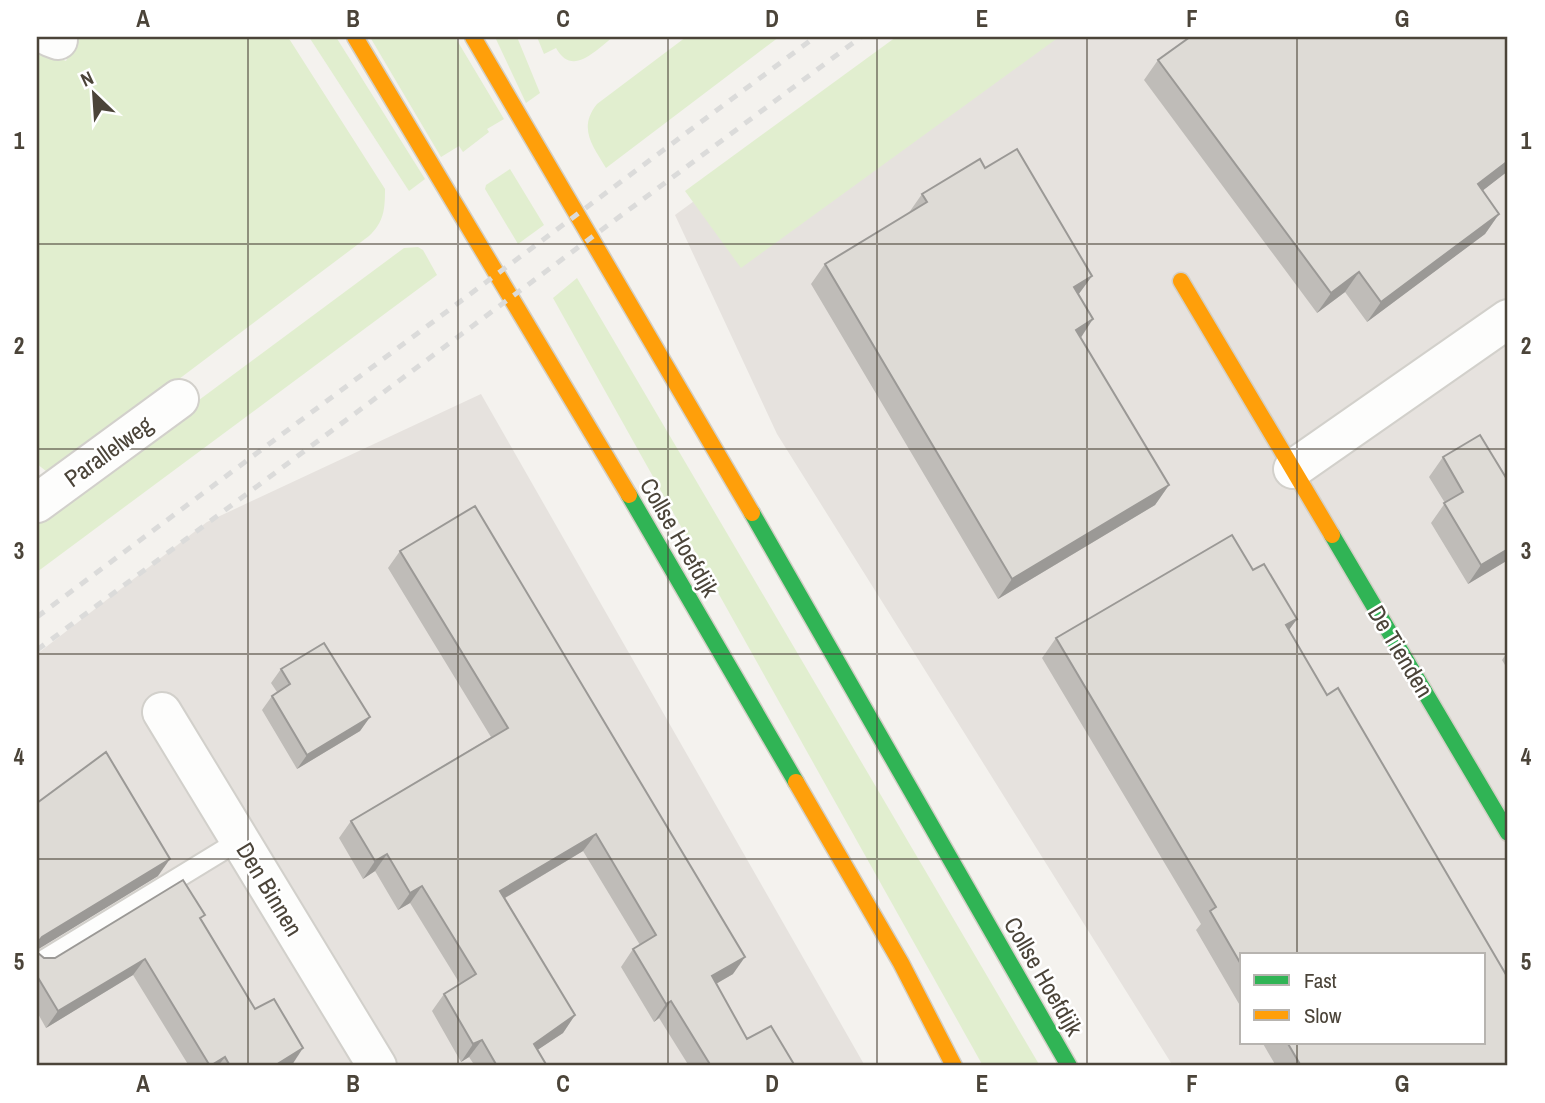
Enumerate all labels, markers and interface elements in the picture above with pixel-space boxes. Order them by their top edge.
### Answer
text: A [136,3,150,34]
text: B [346,3,360,34]
text: C [556,3,570,34]
text: D [765,3,779,34]
text: E [976,3,988,34]
text: F [1186,3,1198,34]
text: G [1395,3,1409,34]
north arrow [60,60,130,130]
text: N [76,64,97,93]
text: 1 [14,125,25,156]
text: 1 [1521,125,1532,156]
text: 2 [14,330,24,361]
text: 2 [1521,330,1531,361]
street label: Parallelweg [57,408,159,494]
street label: Collse Hoefdijk [633,472,727,602]
text: 3 [14,535,24,566]
text: 3 [1521,535,1531,566]
street label: De Tienden [1361,599,1441,703]
text: 4 [14,741,25,772]
text: 4 [1521,741,1532,772]
street label: Den Binnen [230,836,310,942]
street label: Collse Hoefdijk [997,911,1091,1041]
text: 5 [14,946,24,977]
text: 5 [1521,946,1531,977]
legend [1240,953,1486,1044]
text: Fast [1304,966,1337,995]
text: Slow [1304,1001,1342,1030]
text: A [136,1068,150,1099]
text: B [346,1068,360,1099]
text: C [556,1068,570,1099]
text: D [765,1068,779,1099]
text: E [976,1068,988,1099]
text: F [1186,1068,1198,1099]
text: G [1395,1068,1409,1099]

